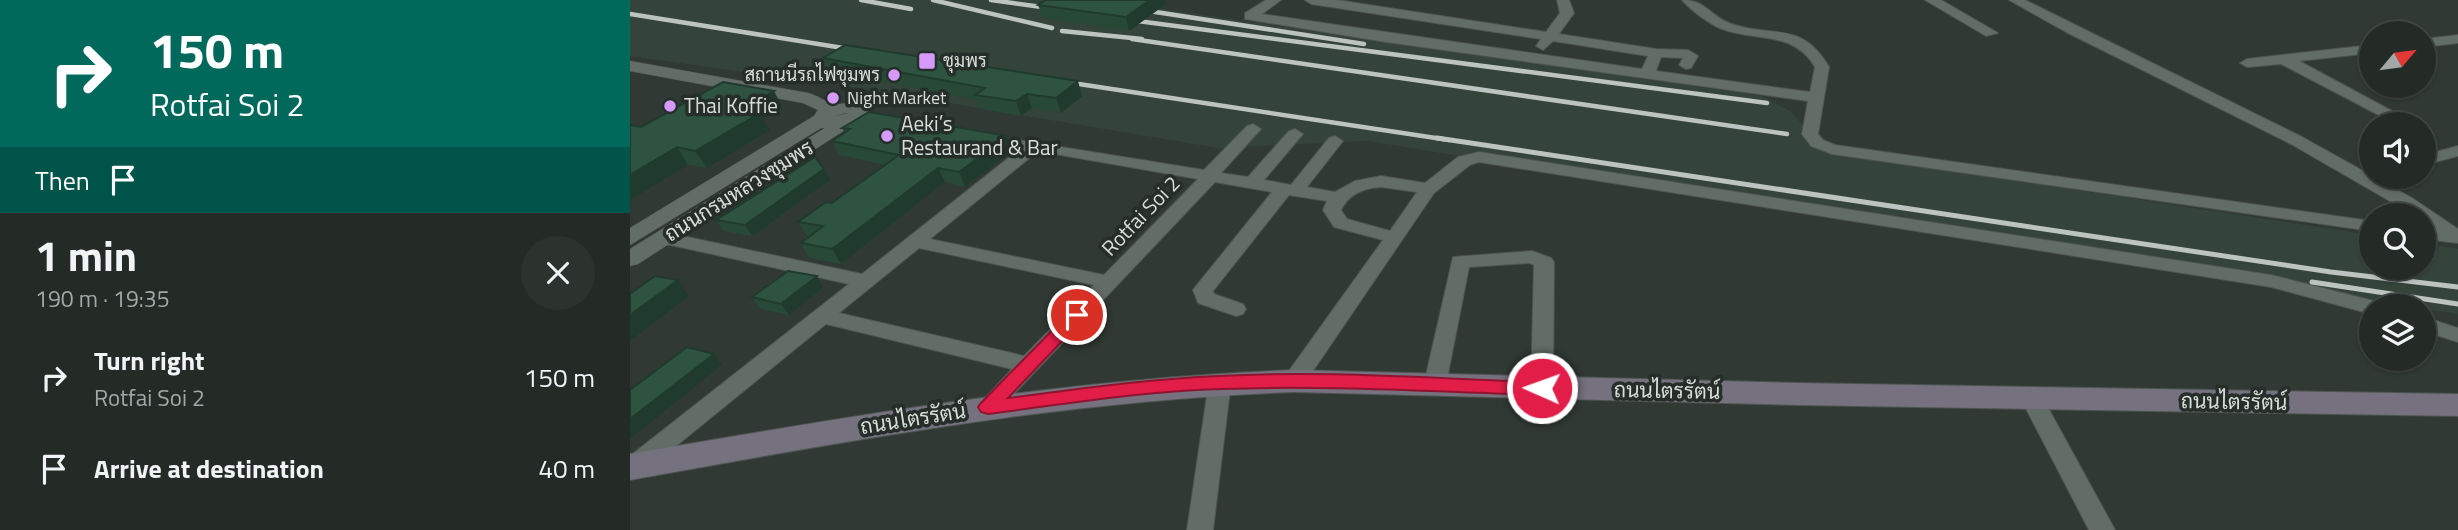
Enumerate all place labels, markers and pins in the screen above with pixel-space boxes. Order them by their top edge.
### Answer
place label: ชุมพร [943,47,987,74]
marker: ชุมพร [917,51,937,71]
place label: สถานนีรถไฟชุมพร [745,61,880,88]
marker: สถานนีรถไฟชุมพร [886,67,902,83]
place label: Night Market [847,84,947,111]
place label: Thai Koffie [684,89,778,121]
marker: Night Market [825,90,841,106]
marker: Thai Koffie [662,98,678,114]
place label: Aeki’s Restaurand & Bar [901,107,1058,163]
marker: Aeki’s Restaurand & Bar [879,128,895,144]
pin [1047,285,1107,345]

